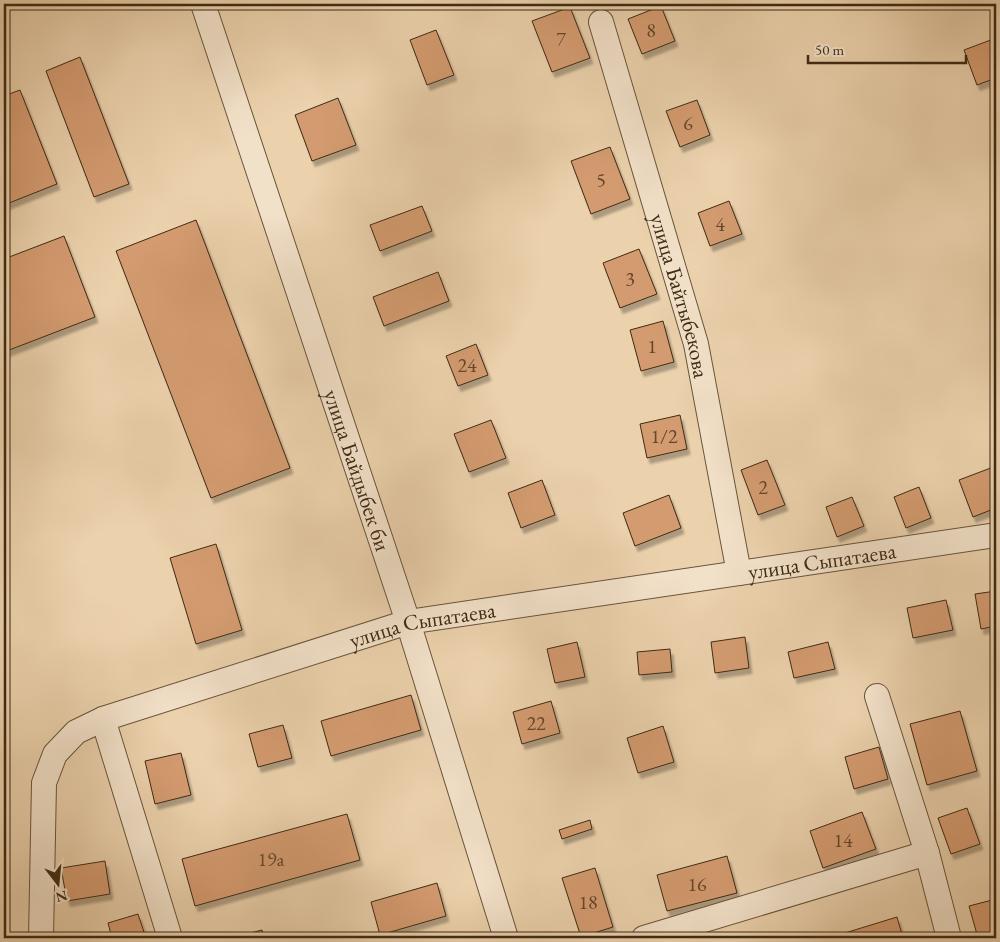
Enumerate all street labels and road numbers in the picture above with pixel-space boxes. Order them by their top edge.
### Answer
street label: улица Байтыбекова [643,210,716,381]
street label: улица Байдыбек би [317,386,398,555]
street label: улица Сыпатаева [746,536,898,587]
street label: улица Сыпатаева [346,595,498,655]

